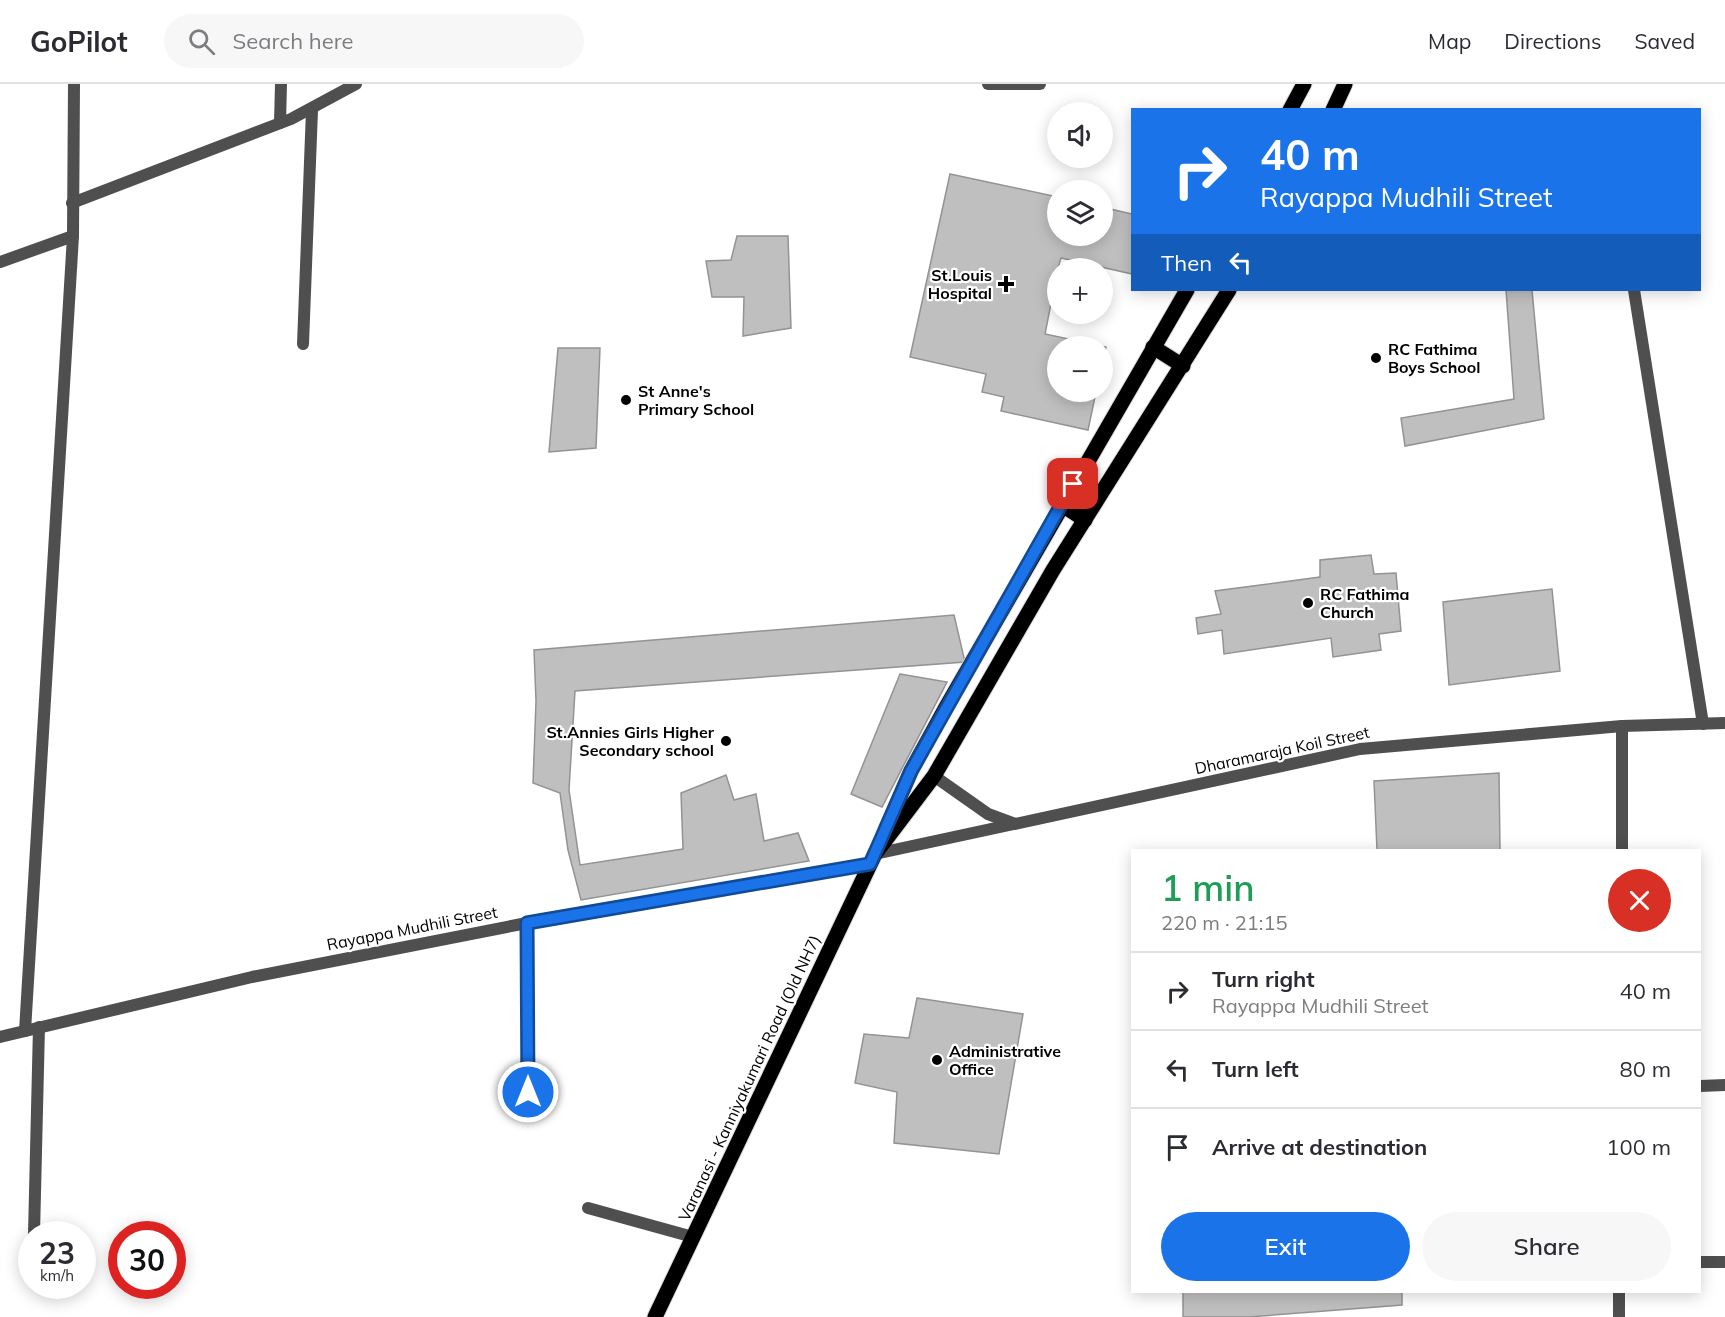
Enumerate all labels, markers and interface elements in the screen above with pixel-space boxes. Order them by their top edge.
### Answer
search box [164,14,584,68]
text: GoPilot [30,24,128,59]
icon: search [185,25,218,58]
text: Search here [233,27,354,55]
text: Map [1428,28,1471,54]
text: Directions [1504,28,1601,54]
text: Saved [1634,28,1695,54]
map controls [1047,102,1113,402]
button: sound [1047,102,1113,168]
text: 40 m [1260,128,1360,181]
icon: right [1161,132,1239,210]
button: layers [1047,180,1113,246]
text: Rayappa Mudhili Street [1260,180,1552,214]
icon: left [1224,246,1257,279]
text: Then [1161,249,1212,277]
button: + [1047,258,1113,324]
place label: St.Louis Hospital [928,265,992,303]
marker: St.Louis Hospital [997,275,1015,293]
button: − [1047,336,1113,402]
place label: RC Fathima Boys School [1388,339,1480,377]
marker: RC Fathima Boys School [1369,351,1383,365]
place label: St Anne's Primary School [638,381,754,419]
marker: St Anne's Primary School [619,393,633,407]
pin [1047,458,1098,509]
icon: arrive [1056,467,1089,500]
place label: RC Fathima Church [1320,584,1409,622]
marker: RC Fathima Church [1301,596,1315,610]
place label: St.Annies Girls Higher Secondary school [546,722,715,760]
street label: Dharamaraja Koil Street [1193,722,1372,778]
marker: St.Annies Girls Higher Secondary school [719,734,733,748]
text: 1 min [1161,865,1255,910]
button: close [1608,869,1671,932]
street label: Rayappa Mudhili Street [325,902,499,954]
text: 220 m · 21:15 [1161,910,1287,935]
street label: Varanasi - Kanniyakumari Road (Old NH7) [674,932,824,1224]
text: Turn right [1212,965,1315,993]
icon: right [1161,975,1194,1008]
text: 40 m [1620,977,1671,1005]
text: Rayappa Mudhili Street [1212,993,1429,1018]
place label: Administrative Office [949,1041,1061,1079]
marker: Administrative Office [930,1053,944,1067]
icon: left [1161,1053,1194,1086]
text: Turn left [1212,1055,1299,1083]
text: 80 m [1620,1055,1671,1083]
position arrow [496,1060,560,1124]
icon: arrive [1161,1131,1194,1164]
text: Arrive at destination [1212,1133,1427,1161]
text: 100 m [1606,1133,1671,1161]
button: Exit [1161,1212,1410,1281]
button: Share [1422,1212,1671,1281]
speed limit sign: 30 [108,1221,186,1299]
text: 23 [39,1234,75,1272]
text: km/h [40,1266,74,1285]

